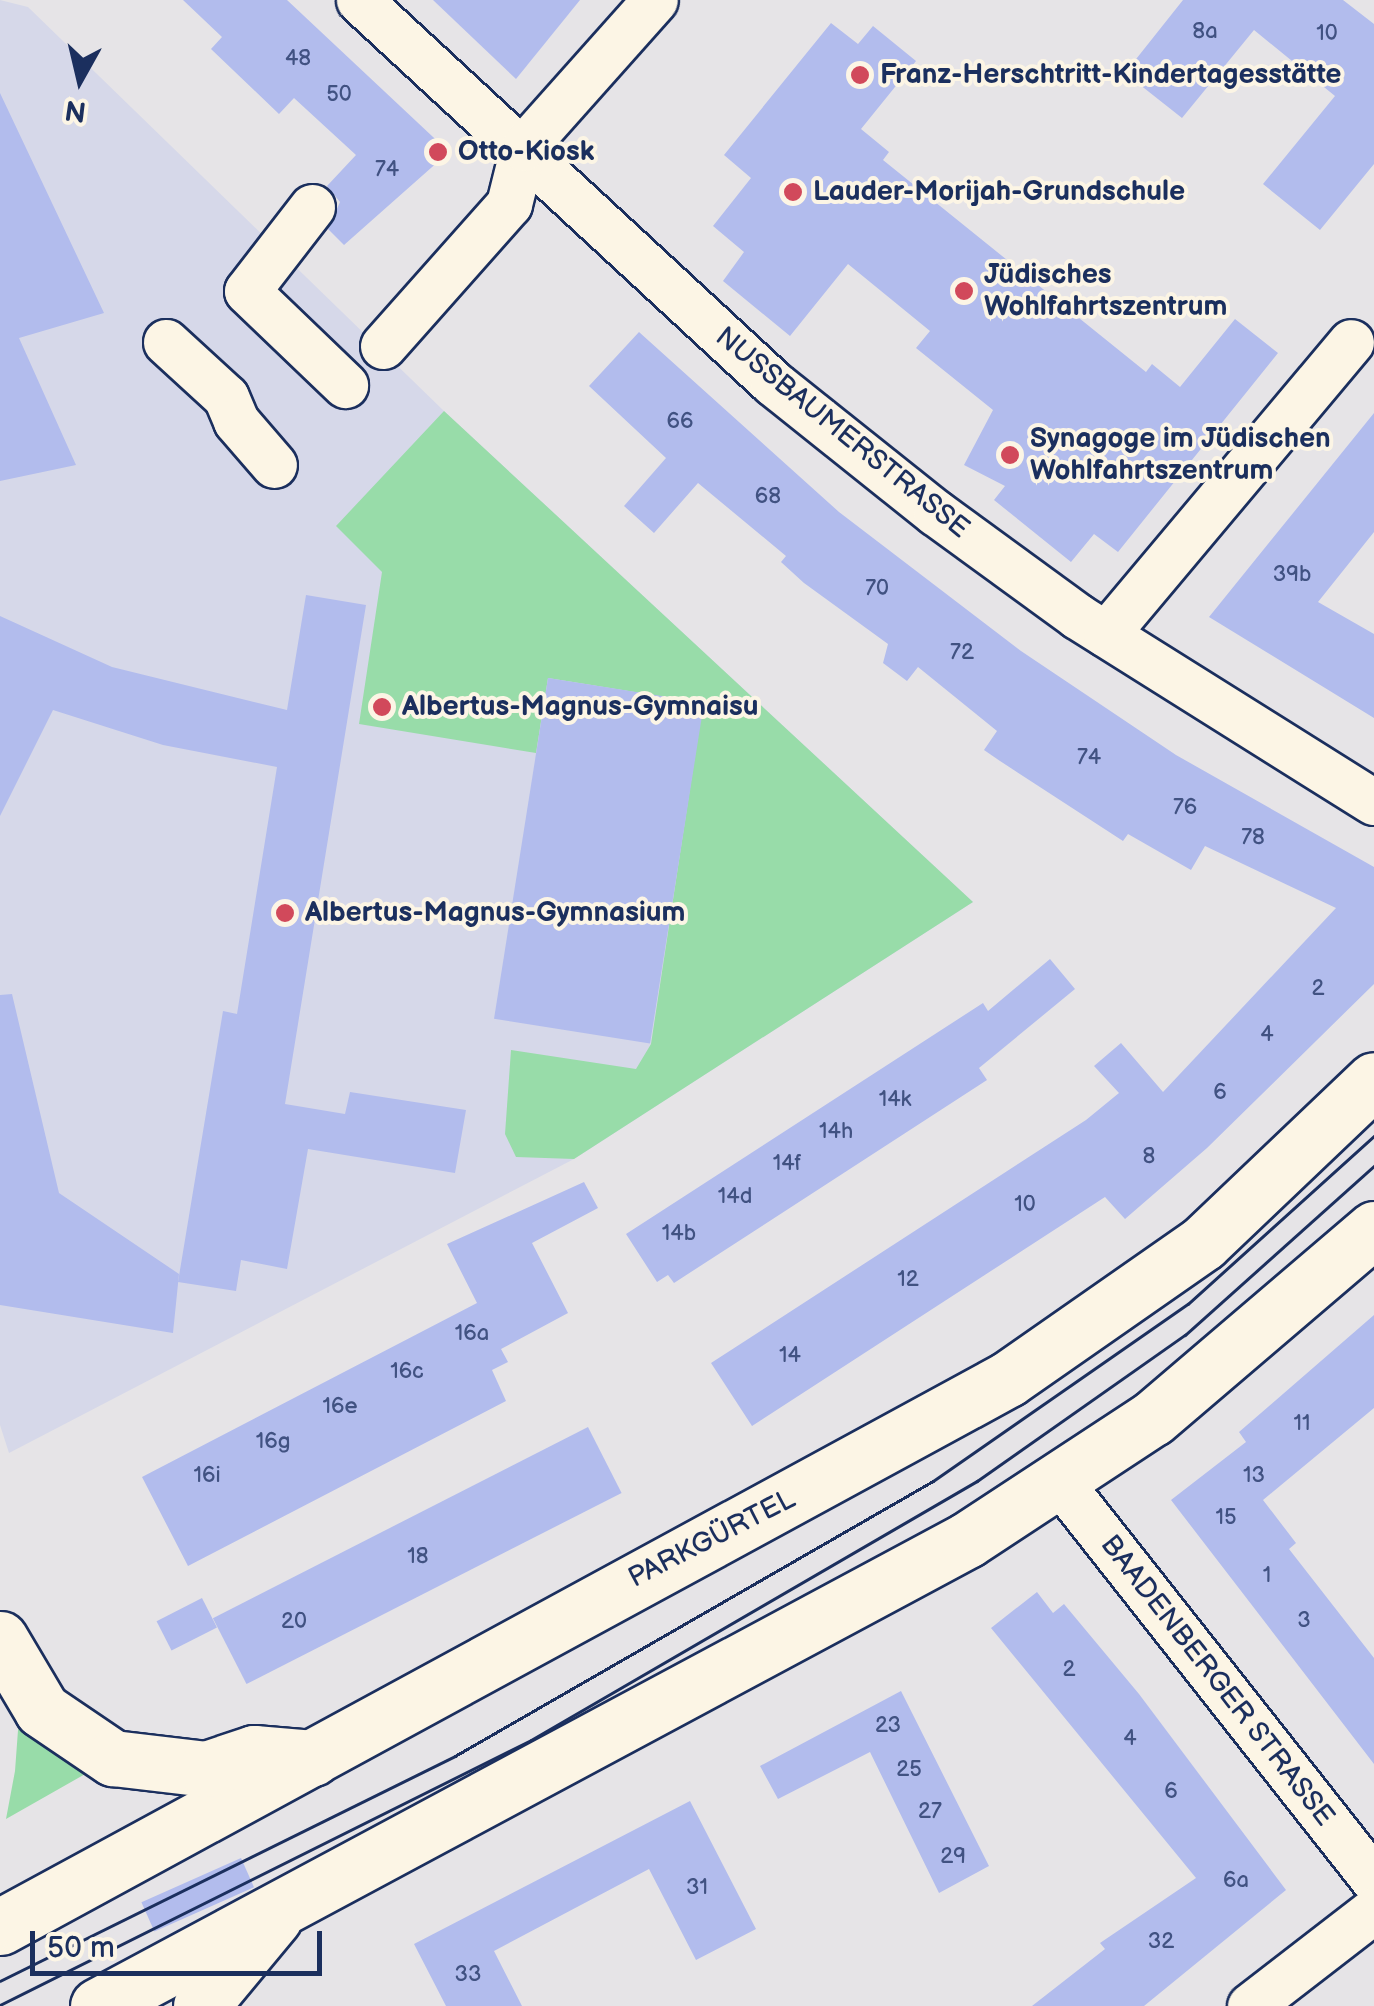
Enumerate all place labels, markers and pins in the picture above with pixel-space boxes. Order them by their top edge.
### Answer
place label: Franz-Herschtritt-Kindertagesstätte [880,58,1341,92]
marker: Franz-Herschtritt-Kindertagesstätte [849,64,871,86]
place label: Otto-Kiosk [458,135,594,169]
marker: Otto-Kiosk [427,141,449,163]
place label: Lauder-Morijah-Grundschule [813,175,1185,209]
marker: Lauder-Morijah-Grundschule [782,181,804,203]
place label: Jüdisches Wohlfahrtszentrum [984,258,1227,324]
marker: Jüdisches Wohlfahrtszentrum [953,280,975,302]
place label: Synagoge im Jüdischen Wohlfahrtszentrum [1030,422,1331,488]
marker: Synagoge im Jüdischen Wohlfahrtszentrum [999,444,1021,466]
place label: Albertus-Magnus-Gymnaisu [402,690,758,724]
marker: Albertus-Magnus-Gymnaisu [371,696,393,718]
place label: Albertus-Magnus-Gymnasium [305,896,685,930]
marker: Albertus-Magnus-Gymnasium [274,902,296,924]

